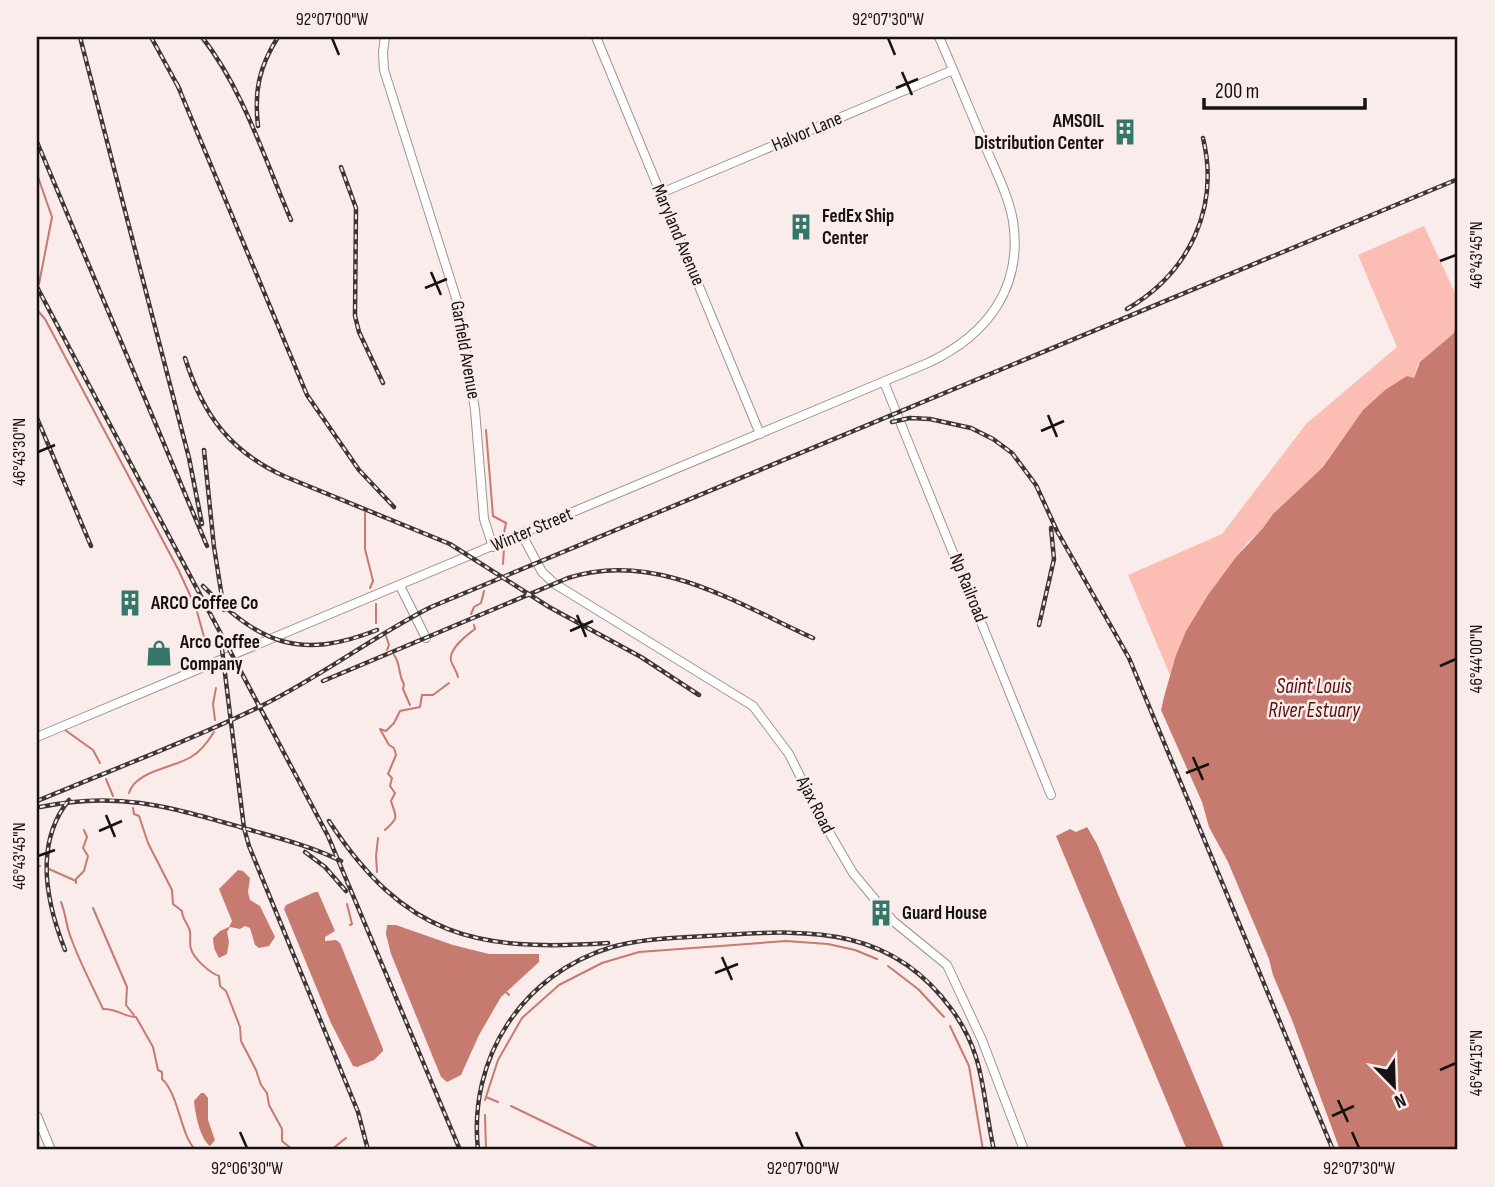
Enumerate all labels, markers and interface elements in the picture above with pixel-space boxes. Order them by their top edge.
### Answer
text: 92°07'00"W [296,9,368,30]
text: 92°07'30"W [852,9,924,30]
scale bar [1204,66,1366,110]
text: 200 m [1215,79,1259,104]
street label: Halvor Lane [768,107,846,157]
place label: AMSOIL Distribution Center [974,110,1105,155]
building icon: AMSOIL Distribution Center [1110,117,1140,147]
street label: Maryland Avenue [646,181,710,289]
place label: FedEx Ship Center [822,205,894,250]
building icon: FedEx Ship Center [786,212,816,242]
text: 46°43'45"N [1466,221,1487,289]
street label: Garfield Avenue [445,299,485,401]
text: 46°43'30"N [9,418,30,486]
street label: Winter Street [488,503,576,557]
street label: Np Railroad [944,550,992,626]
building icon: ARCO Coffee Co [115,588,145,618]
place label: ARCO Coffee Co [150,592,258,615]
text: 46°44'00"N [1466,625,1487,693]
place label: Arco Coffee Company [179,631,260,676]
shop icon: Arco Coffee Company [144,638,174,668]
water label: Saint Louis River Estuary [1268,674,1361,723]
street label: Ajax Road [790,772,839,837]
text: 46°43'45"N [9,822,30,890]
building icon: Guard House [866,898,896,928]
place label: Guard House [902,902,987,925]
text: 46°44'15"N [1466,1030,1487,1096]
north arrow [1358,1050,1428,1120]
text: N [1391,1088,1409,1113]
text: 92°06'30"W [211,1158,283,1179]
text: 92°07'00"W [767,1158,839,1179]
text: 92°07'30"W [1323,1158,1395,1179]

